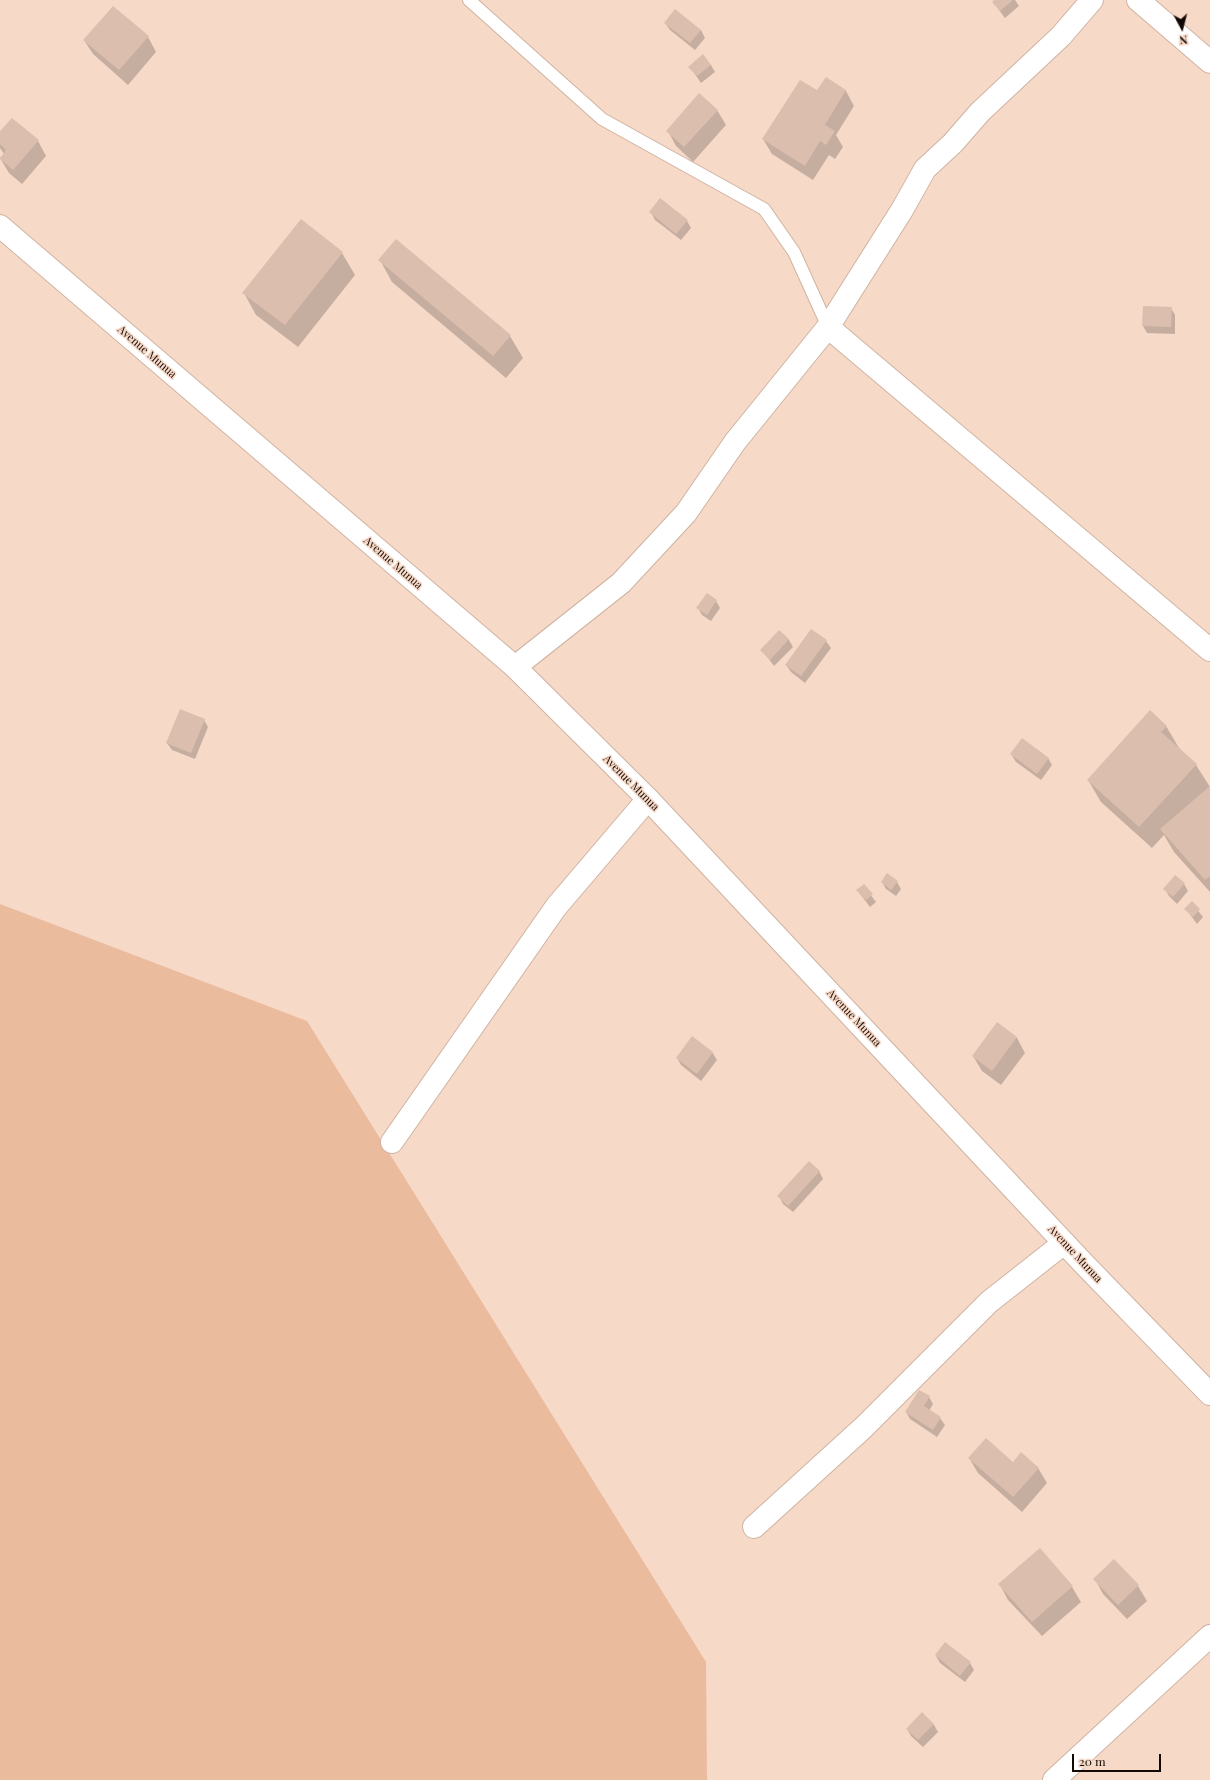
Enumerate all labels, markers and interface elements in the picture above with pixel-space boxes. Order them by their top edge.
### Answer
north arrow [1162,8,1202,48]
text: N [1179,32,1188,48]
street label: Avenue Munua [115,323,179,381]
street label: Avenue Munua [361,534,425,592]
street label: Avenue Munua [600,752,662,814]
street label: Avenue Munua [824,987,884,1049]
street label: Avenue Munua [1045,1223,1105,1285]
scale bar [1074,1746,1163,1772]
text: 20 m [1079,1753,1106,1769]

